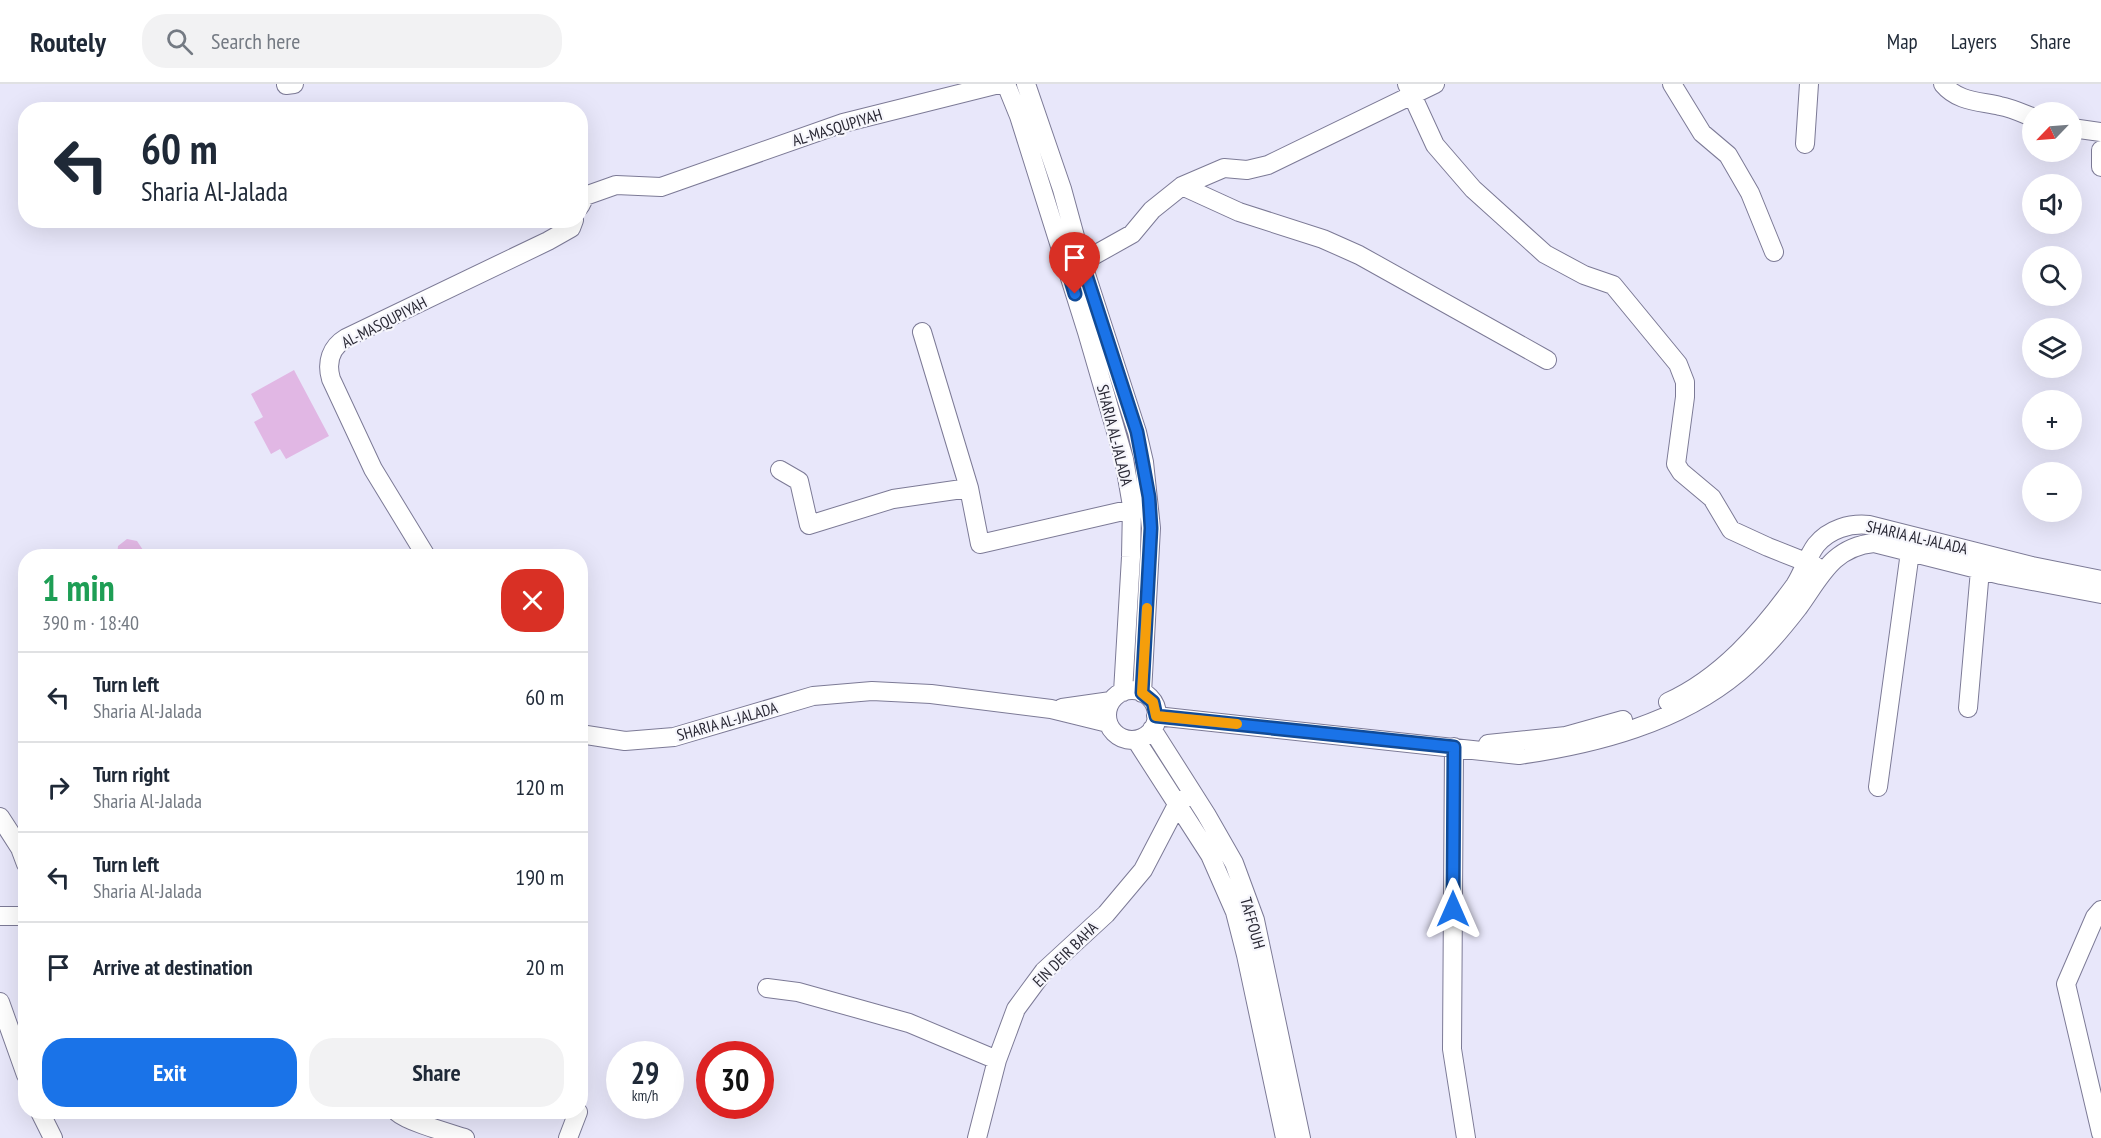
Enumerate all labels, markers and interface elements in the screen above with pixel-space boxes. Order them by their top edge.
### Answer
search box [142,14,562,68]
text: Routely [30,23,106,60]
icon: search [163,25,196,58]
text: Search here [211,27,300,55]
text: Map [1887,28,1918,55]
text: Layers [1951,28,1997,55]
text: Share [2030,28,2071,55]
north arrow [2022,102,2082,162]
map controls [2022,102,2082,522]
street label: AL-MASQUPIYAH [790,104,884,150]
text: 60 m [141,121,218,176]
icon: left [42,126,120,204]
text: Sharia Al-Jalada [141,174,288,208]
button: sound [2022,174,2082,234]
pin [1049,232,1100,294]
icon: arrive [1058,241,1091,274]
button: search [2022,246,2082,306]
street label: AL-MASQUPIYAH [338,292,430,352]
button: layers [2022,318,2082,378]
street label: SHARIA AL-JALADA [1093,382,1137,488]
button: + [2022,390,2082,450]
button: − [2022,462,2082,522]
street label: SHARIA AL-JALADA [1864,516,1970,558]
text: 1 min [42,564,115,611]
button: close [501,569,564,632]
text: 390 m · 18:40 [42,610,139,636]
text: Turn left [93,670,159,698]
icon: left [42,681,75,714]
text: 60 m [525,683,564,711]
street label: SHARIA AL-JALADA [674,697,780,745]
text: Sharia Al-Jalada [93,698,202,724]
text: Turn right [93,760,170,788]
icon: right [42,771,75,804]
text: 120 m [515,773,564,801]
text: Sharia Al-Jalada [93,788,202,814]
text: Turn left [93,850,159,878]
icon: left [42,861,75,894]
text: 190 m [515,863,564,891]
position arrow [1421,877,1485,941]
text: Sharia Al-Jalada [93,878,202,904]
street label: TAFFOUH [1236,895,1270,951]
street label: EIN DEIR BAHA [1028,917,1102,991]
icon: arrive [42,951,75,984]
text: Arrive at destination [93,953,253,981]
text: 20 m [525,953,564,981]
button: Exit [42,1038,297,1107]
button: Share [309,1038,564,1107]
speed limit sign: 30 [696,1041,774,1119]
text: 29 [631,1053,659,1092]
text: km/h [632,1086,658,1105]

